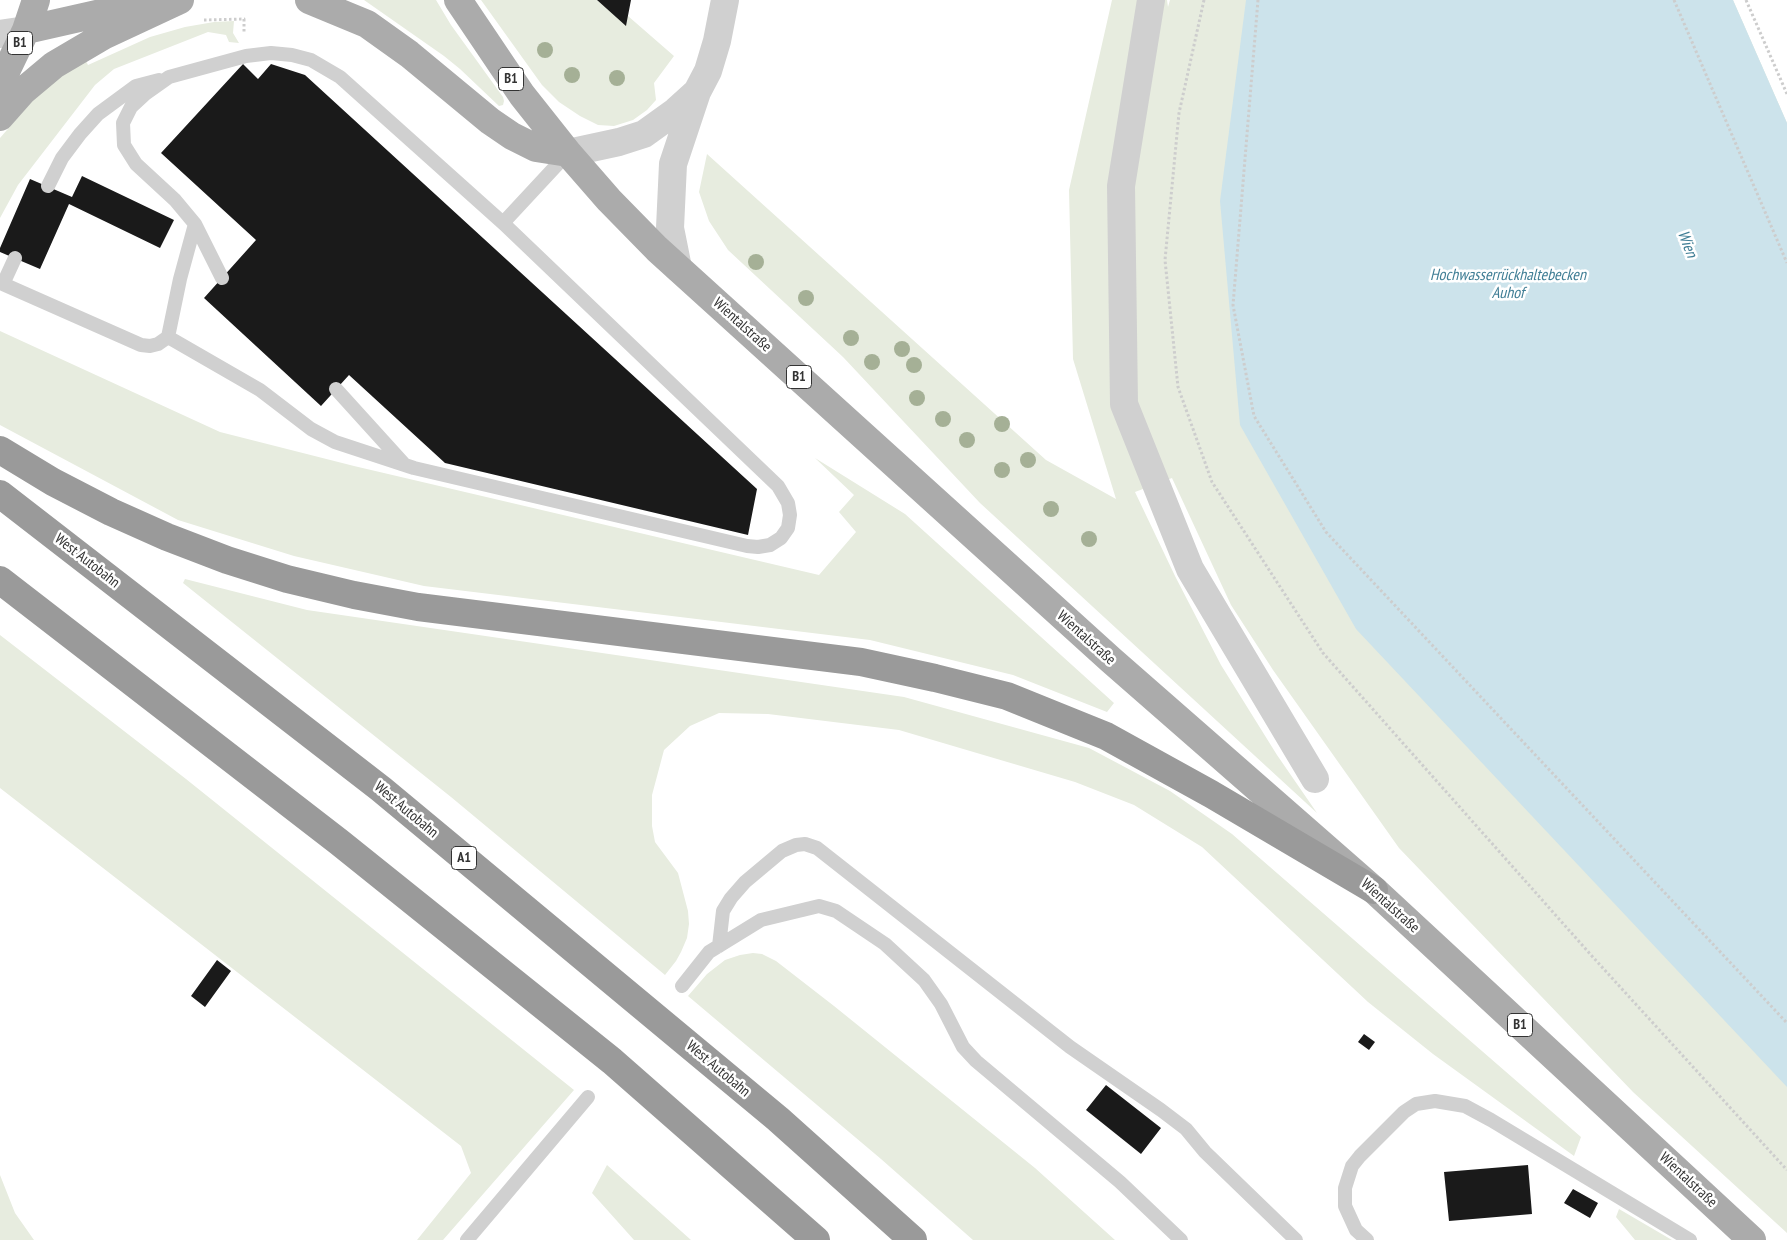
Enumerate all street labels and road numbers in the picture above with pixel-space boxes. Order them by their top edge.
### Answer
road number: B1 [8,32,32,54]
road number: B1 [498,68,524,90]
street label: Wientalstraße [709,294,775,356]
road number: B1 [786,366,812,388]
street label: West Autobahn [51,530,123,592]
street label: Wientalstraße [1053,607,1119,669]
street label: West Autobahn [370,778,442,842]
road number: A1 [452,846,476,870]
street label: Wientalstraße [1357,875,1423,937]
road number: B1 [1508,1014,1532,1036]
street label: West Autobahn [682,1037,754,1101]
street label: Wientalstraße [1655,1149,1721,1211]

